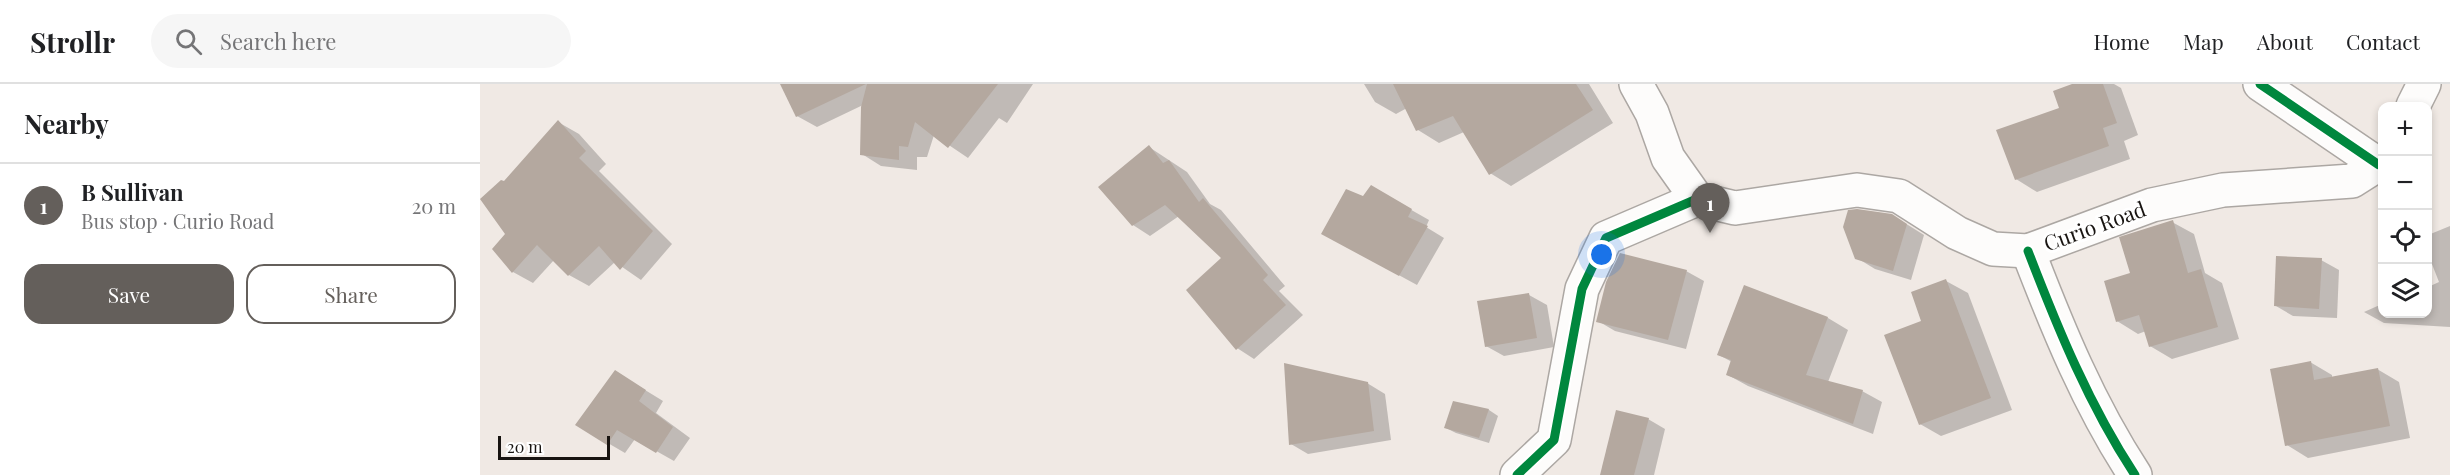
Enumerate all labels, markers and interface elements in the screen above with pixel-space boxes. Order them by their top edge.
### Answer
search box [151,14,571,68]
text: Strollr [30,23,115,60]
icon: search [172,25,205,58]
text: Search here [220,26,336,56]
text: Home [2094,27,2150,55]
text: Map [2183,27,2224,55]
text: About [2257,27,2313,55]
text: Contact [2346,27,2420,55]
map controls [2378,102,2432,318]
button: + [2378,102,2432,156]
text: Nearby [24,106,109,141]
button: − [2378,156,2432,210]
text: B Sullivan [81,177,184,207]
pin: 1 [1690,184,1730,233]
text: 1 [40,192,47,219]
text: 20 m [412,192,456,219]
street label: Curio Road [2039,194,2149,257]
text: Bus stop · Curio Road [81,207,274,234]
button: locate [2378,210,2432,264]
your location [1587,240,1616,269]
button: Save [24,264,234,324]
button: Share [246,264,456,324]
button: layers [2378,264,2432,318]
scale bar [498,433,610,460]
text: 20 m [507,436,542,457]

